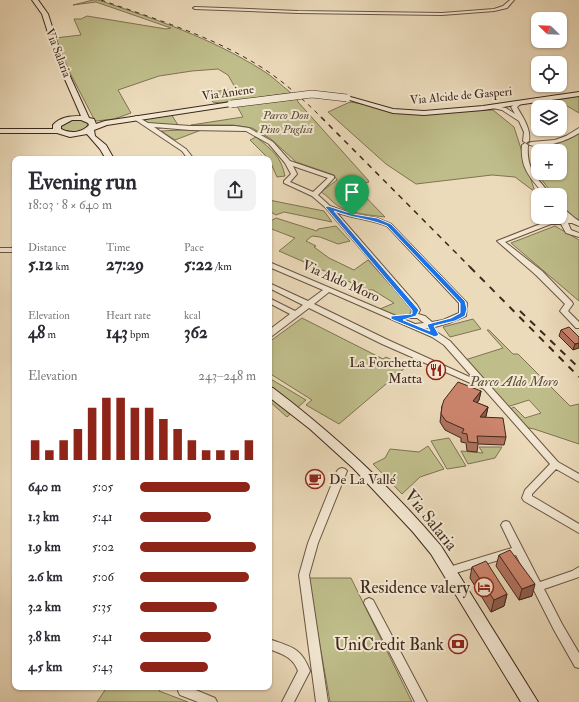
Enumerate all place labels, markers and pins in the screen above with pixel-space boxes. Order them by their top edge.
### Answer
pin [335,175,369,216]
place label: La Forchetta Matta [349,354,422,387]
restaurant icon: La Forchetta Matta [425,359,447,381]
cafe icon: De La Vallé [304,468,326,490]
place label: De La Vallé [329,471,396,488]
hotel icon: Residence valery [473,576,495,598]
place label: Residence valery [359,577,471,599]
bank icon: UniCredit Bank [447,633,469,655]
place label: UniCredit Bank [334,634,444,655]

